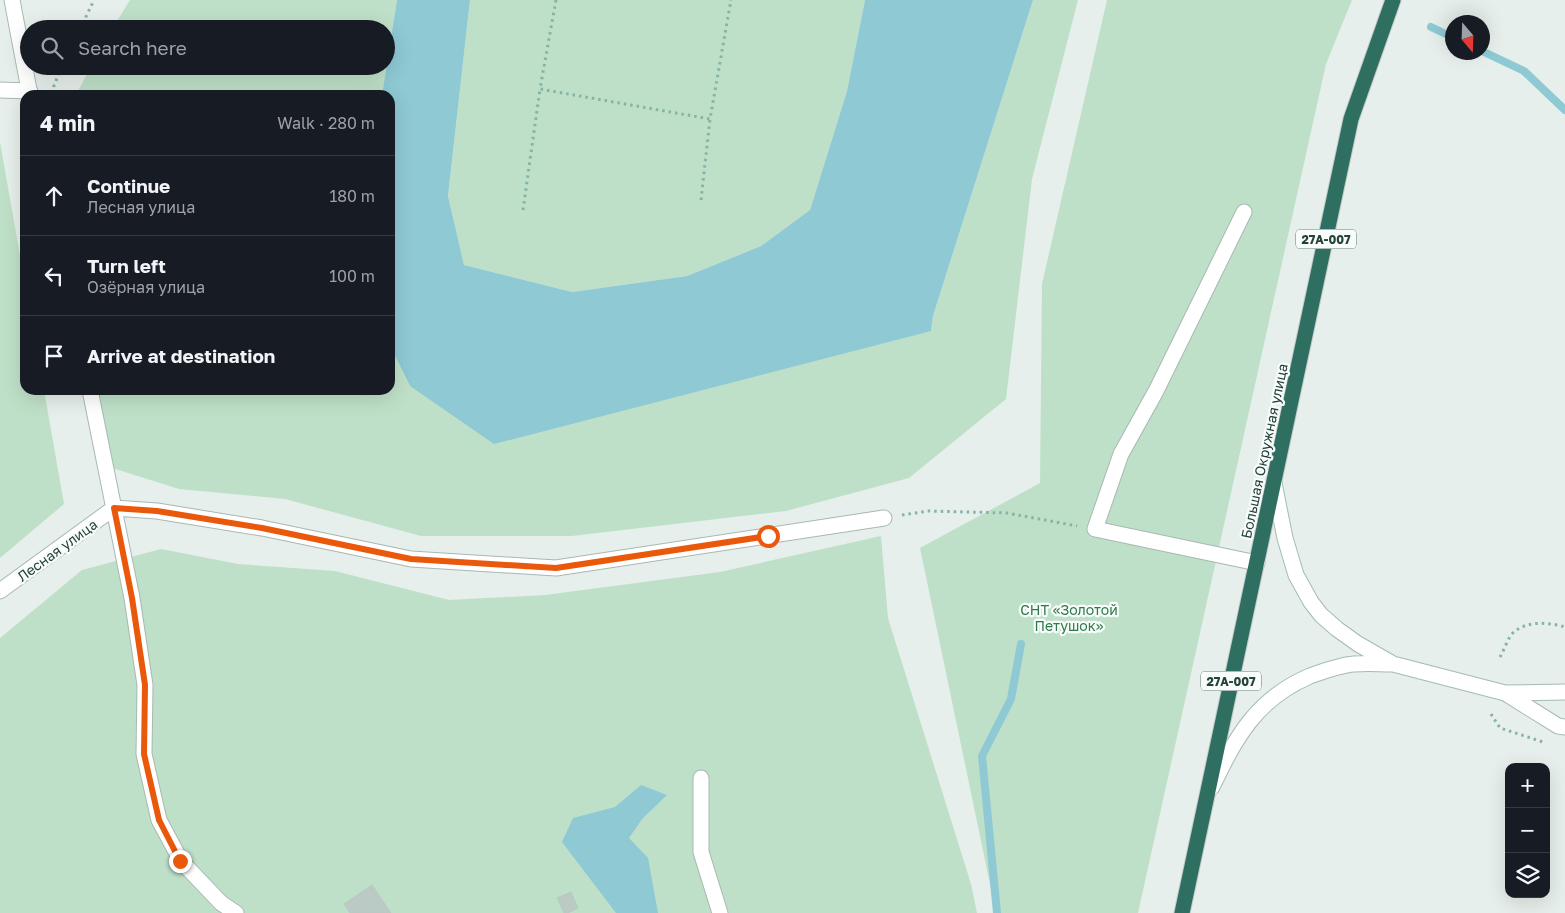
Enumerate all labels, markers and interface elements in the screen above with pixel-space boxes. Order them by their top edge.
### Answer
north arrow [1445,15,1490,60]
search box [20,20,395,75]
icon: search [38,34,66,62]
text: Search here [78,36,187,59]
text: 4 min [40,110,95,136]
text: Walk · 280 m [277,113,375,133]
text: Continue [87,174,170,197]
icon: ahead [40,182,68,210]
text: 180 m [329,186,375,206]
text: Лесная улица [87,197,195,217]
road number: 27А-007 [1296,230,1356,248]
text: Turn left [87,254,166,277]
icon: left [40,262,68,290]
text: 100 m [329,266,375,286]
text: Озёрная улица [87,277,205,297]
icon: arrive [40,342,68,370]
text: Arrive at destination [87,344,275,367]
street label: Большая Окружная улица [1237,362,1291,540]
street label: Лесная улица [14,515,100,585]
route start [757,525,780,548]
park label: СНТ «Золотой Петушок» [1020,601,1118,634]
road number: 27А-007 [1201,671,1261,690]
map controls [1505,763,1550,898]
button: + [1505,763,1550,808]
button: − [1505,808,1550,853]
route end [169,850,192,873]
button: layers [1505,853,1550,898]

